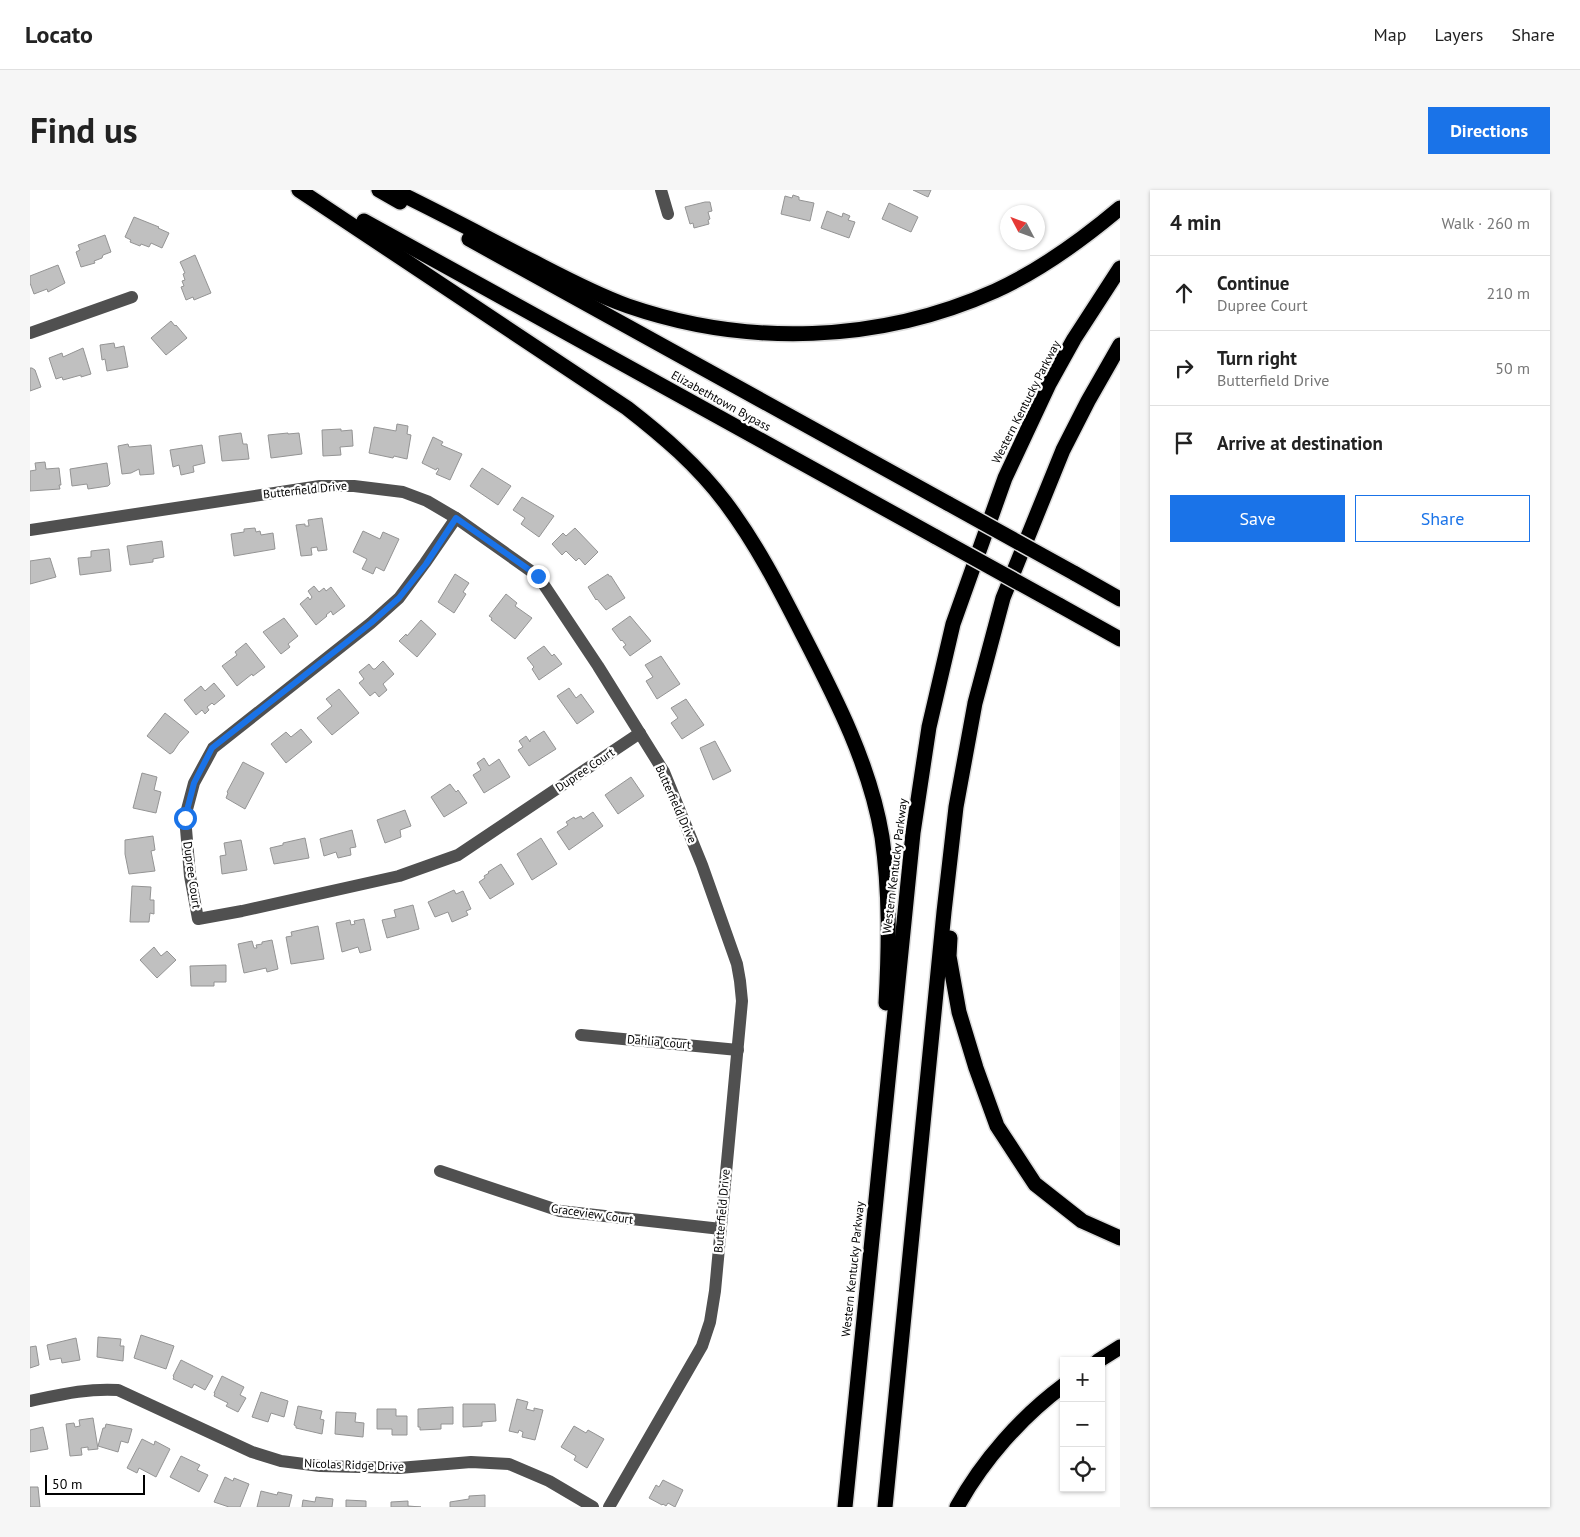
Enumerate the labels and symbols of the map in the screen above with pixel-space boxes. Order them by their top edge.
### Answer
north arrow [1000,205,1045,250]
street label: Western Kentucky Parkway [988,337,1063,466]
street label: Elizabethtown Bypass [669,367,774,434]
street label: Butterfield Drive [262,478,348,501]
route end [527,565,550,588]
street label: Dupree Court [552,744,617,795]
street label: Butterfield Drive [652,762,700,845]
street label: Western Kentucky Parkway [879,797,910,934]
route start [174,807,197,830]
street label: Dupree Court [180,840,205,910]
street label: Dahlia Court [626,1031,692,1052]
street label: Butterfield Drive [710,1168,733,1254]
street label: Graceview Court [550,1200,634,1227]
street label: Western Kentucky Parkway [838,1200,867,1337]
street label: Nicolas Ridge Drive [304,1455,404,1474]
scale bar [45,1472,145,1495]

